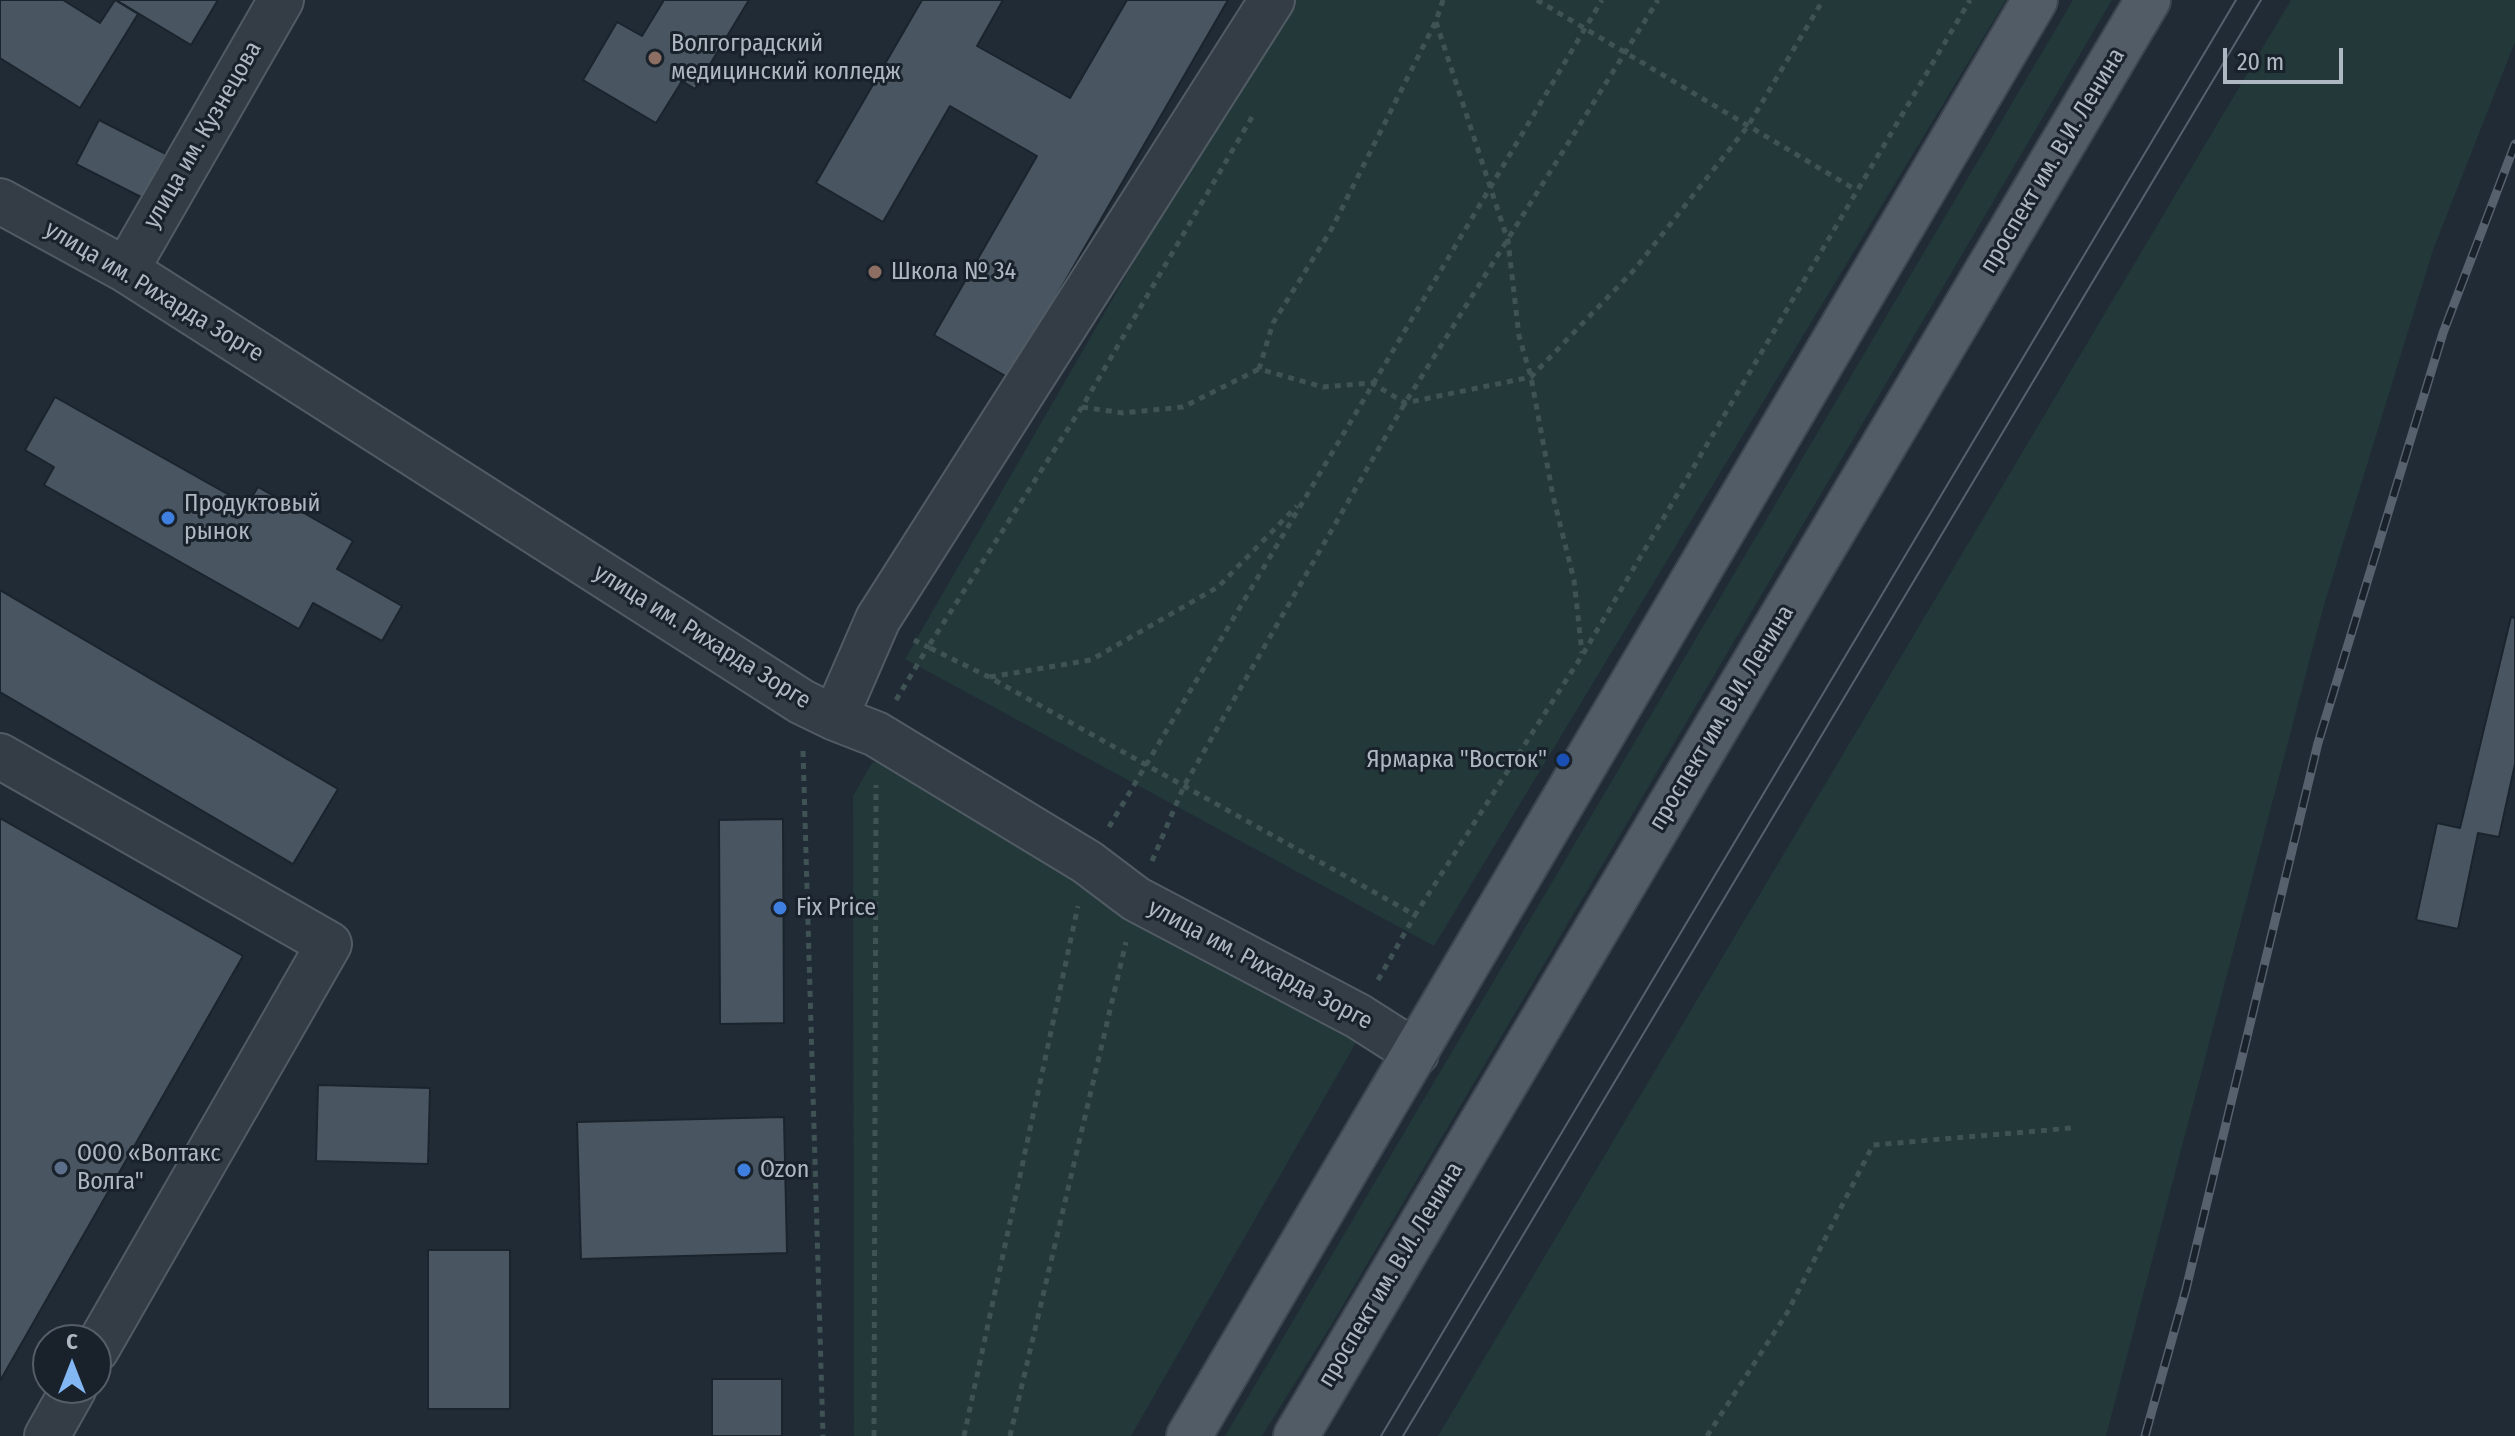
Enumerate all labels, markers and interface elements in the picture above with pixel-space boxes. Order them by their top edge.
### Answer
place label: Волгоградский медицинский колледж [671,30,901,86]
scale bar [2227,32,2347,82]
street label: улица им. Кузнецова [138,36,268,234]
street label: проспект им. В.И. Ленина [1974,43,2132,279]
text: 20 m [2237,48,2284,76]
marker: Волгоградский медицинский колледж [646,49,664,67]
street label: улица им. Рихарда Зорге [39,215,269,369]
place label: Школа № 34 [891,258,1016,286]
marker: Школа № 34 [866,263,884,281]
place label: Продуктовый рынок [184,490,320,546]
marker: Продуктовый рынок [159,509,177,527]
street label: улица им. Рихарда Зорге [588,558,816,716]
street label: проспект им. В.И. Ленина [1643,600,1801,836]
place label: Ярмарка "Восток" [1366,746,1547,774]
marker: Ярмарка "Восток" [1554,751,1572,769]
place label: Fix Price [796,894,876,922]
street label: улица им. Рихарда Зорге [1143,894,1377,1036]
marker: Fix Price [771,899,789,917]
place label: ООО «Волтакс Волга" [77,1140,221,1196]
place label: Ozon [760,1156,809,1184]
street label: проспект им. В.И. Ленина [1312,1157,1470,1393]
marker: ООО «Волтакс Волга" [52,1159,70,1177]
marker: Ozon [735,1161,753,1179]
north arrow [32,1324,112,1404]
text: С [66,1328,78,1355]

